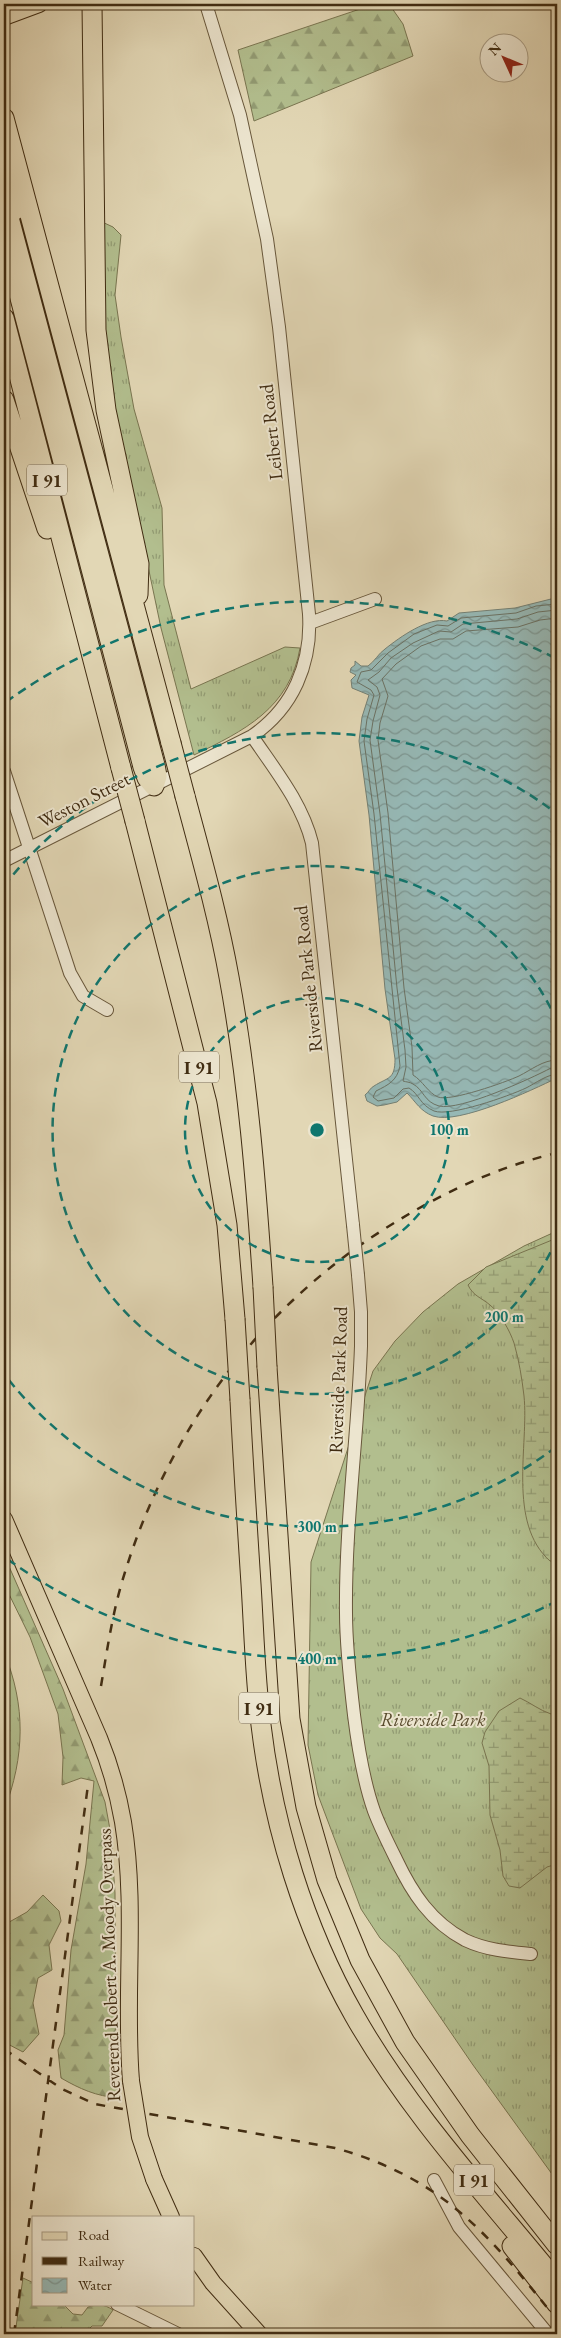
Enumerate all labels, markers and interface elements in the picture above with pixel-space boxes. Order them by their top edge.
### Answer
north arrow [478,32,528,82]
text: N [484,38,506,59]
street label: Leibert Road [253,382,288,481]
road number: I 91 [27,464,67,496]
street label: Weston Street [34,766,134,834]
street label: Riverside Park Road [288,904,328,1054]
road number: I 91 [179,1052,219,1082]
text: 100 m [429,1120,469,1139]
centre of rings [308,1121,326,1139]
street label: Riverside Park Road [323,1306,353,1454]
text: 200 m [484,1307,524,1326]
text: 300 m [297,1517,337,1536]
text: 400 m [297,1649,337,1668]
road number: I 91 [239,1692,279,1724]
park label: Riverside Park [380,1707,486,1732]
street label: Reverend Robert A. Moody Overpass [92,1828,126,2102]
road number: I 91 [454,2164,494,2196]
legend [32,2216,195,2306]
text: Road [78,2225,110,2244]
text: Railway [78,2251,125,2270]
text: Water [78,2275,112,2294]

